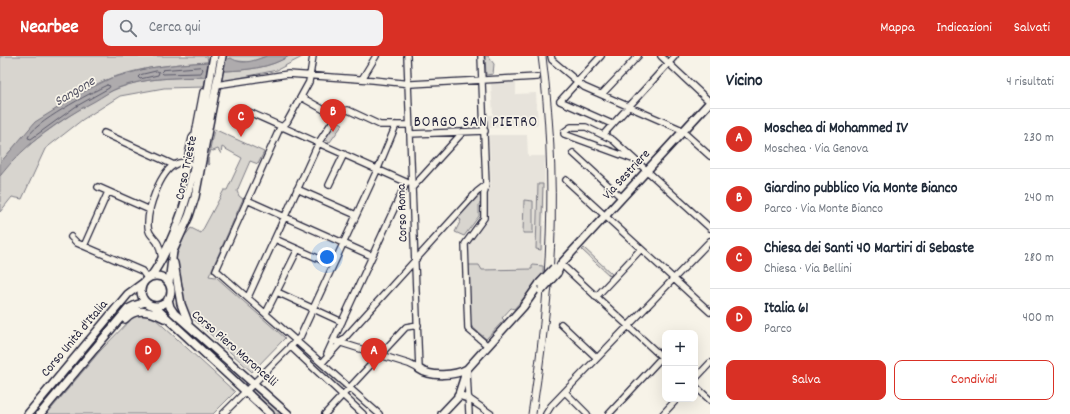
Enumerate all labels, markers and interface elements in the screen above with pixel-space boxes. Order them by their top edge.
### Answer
search box [103,10,383,46]
text: Nearbee [20,15,79,42]
icon: search [117,17,139,39]
text: Cerca qui [149,17,201,39]
text: Mappa [880,18,915,38]
text: Indicazioni [937,18,992,38]
text: Salvati [1014,18,1050,38]
text: Vicino [726,70,763,94]
water label: Sangone [51,72,100,112]
text: 4 risultati [1006,73,1054,92]
pin: B [320,99,346,132]
pin: C [228,104,254,137]
district label: BORGO SAN PIETRO [414,112,538,134]
text: Moschea di Mohammed IV [764,118,908,140]
text: A [735,129,743,148]
text: 230 m [1024,129,1054,148]
street label: Corso Trieste [171,134,203,202]
text: Moschea · Via Genova [764,140,868,159]
street label: Via Sestriere [599,145,656,204]
text: Giardino pubblico Via Monte Bianco [764,178,958,200]
street label: Corso Roma [392,183,414,243]
text: B [736,189,742,208]
text: 240 m [1024,189,1054,208]
text: Parco · Via Monte Bianco [764,200,883,219]
text: Chiesa dei Santi 40 Martiri di Sebaste [764,238,974,260]
your location [317,247,337,267]
text: C [736,249,742,268]
text: 280 m [1024,249,1054,268]
text: Chiesa · Via Bellini [764,260,852,279]
street label: Corso Unità d'Italia [37,296,113,382]
text: Italia 61 [764,298,809,320]
street label: Corso Piero Maroncelli [187,306,282,392]
text: D [736,309,742,328]
text: 400 m [1023,309,1054,328]
text: Parco [764,320,792,339]
map controls [662,330,698,402]
button: + [662,330,698,366]
pin: D [135,338,161,371]
pin: A [361,338,387,371]
button: Salva [726,360,886,400]
button: Condividi [894,360,1054,400]
button: − [662,366,698,402]

